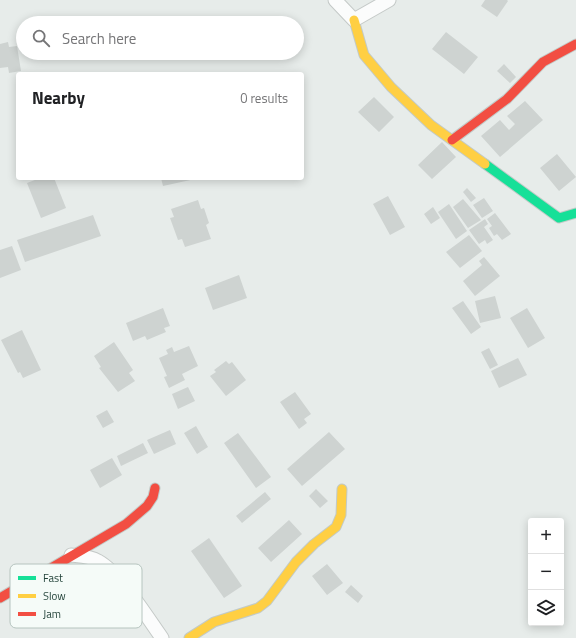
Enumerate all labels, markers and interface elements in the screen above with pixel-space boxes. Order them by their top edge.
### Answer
search box [16,16,304,60]
icon: search [30,27,52,49]
text: Search here [62,27,136,50]
text: Nearby [32,85,85,111]
text: 0 results [240,88,288,108]
map controls [528,518,564,626]
button: + [528,518,564,554]
button: − [528,554,564,590]
legend [10,564,142,628]
text: Fast [43,570,63,586]
text: Slow [43,588,66,604]
button: layers [528,590,564,626]
text: Jam [43,606,61,622]

